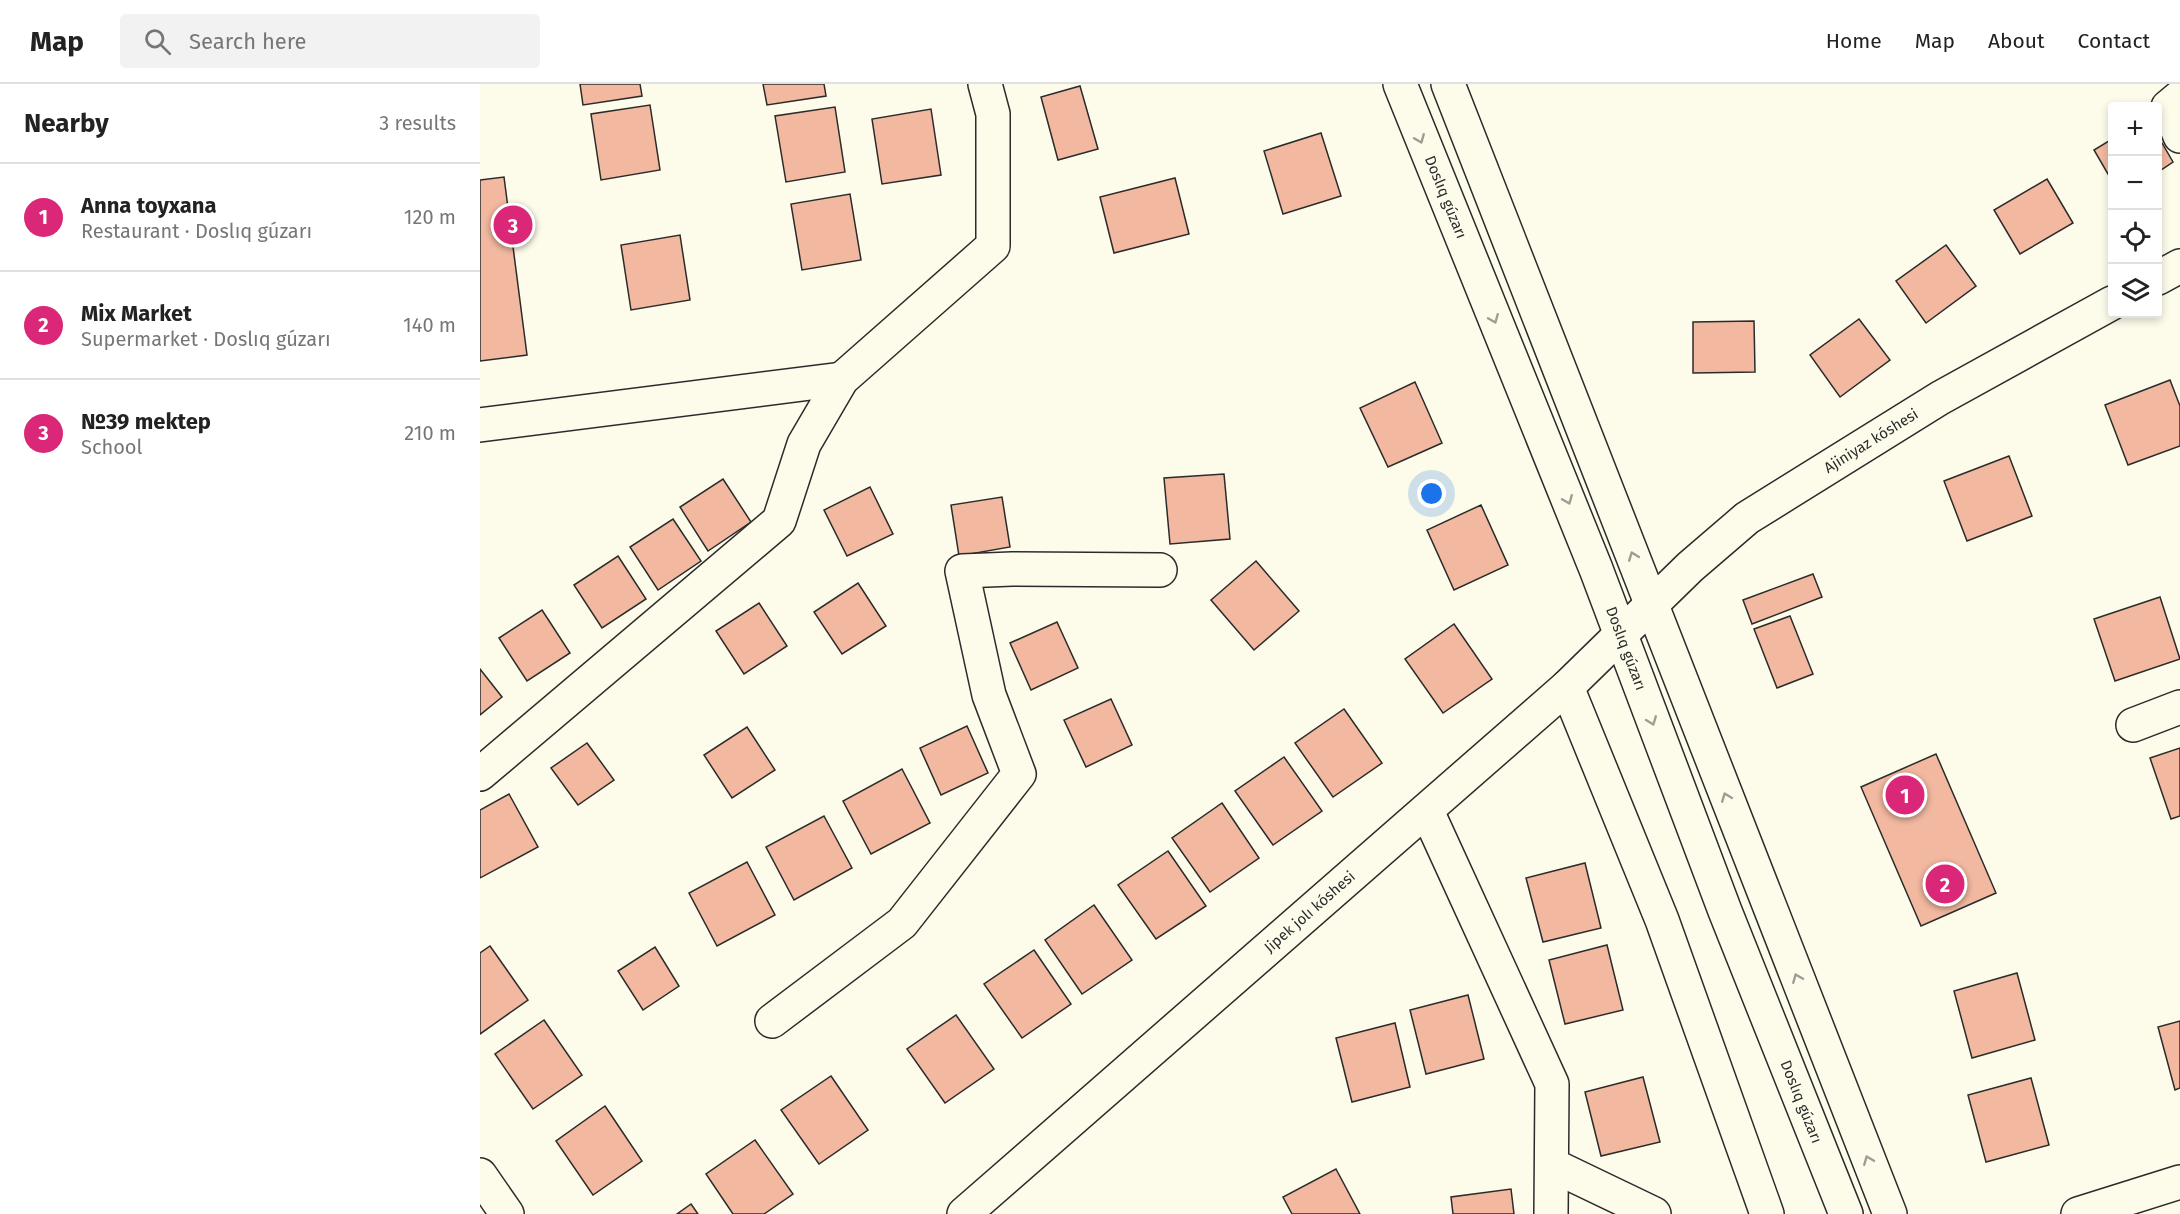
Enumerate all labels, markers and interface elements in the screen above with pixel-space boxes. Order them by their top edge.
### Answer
search box [120,14,540,68]
text: Map [30,25,84,58]
icon: search [141,25,174,58]
text: Search here [189,28,307,55]
text: Home [1826,28,1882,54]
text: Map [1915,28,1955,54]
text: About [1988,28,2045,54]
text: Contact [2078,28,2150,54]
map controls [2108,102,2162,318]
button: + [2108,102,2162,156]
text: Nearby [24,108,109,139]
text: 3 results [379,111,456,135]
one-way arrow [1413,133,1426,144]
street label: Doslıq gúzarı [1421,153,1471,241]
button: − [2108,156,2162,210]
text: Anna toyxana [81,192,217,219]
pin: 3 [494,202,532,248]
text: 1 [39,205,48,229]
text: 120 m [404,205,456,229]
button: locate [2108,210,2162,264]
text: Restaurant · Doslıq gúzarı [81,219,312,243]
button: layers [2108,264,2162,318]
text: Mix Market [81,300,192,327]
text: 2 [38,313,49,337]
text: 140 m [403,313,456,337]
one-way arrow [1487,313,1499,324]
text: Supermarket · Doslıq gúzarı [81,327,331,351]
street label: Ajiniyaz kóshesi [1821,405,1922,477]
text: №39 mektep [81,408,211,435]
text: 3 [38,421,49,445]
text: 210 m [404,421,456,445]
text: School [81,435,142,459]
your location [1417,479,1446,508]
one-way arrow [1561,494,1573,505]
one-way arrow [1627,551,1640,562]
street label: Doslıq gúzarı [1602,604,1650,693]
one-way arrow [1645,715,1657,726]
pin: 1 [1886,772,1924,818]
one-way arrow [1720,792,1733,802]
pin: 2 [1926,862,1964,906]
street label: Jipek jolı kóshesi [1260,867,1359,956]
one-way arrow [1792,973,1804,984]
street label: Doslıq gúzarı [1776,1058,1826,1146]
one-way arrow [1863,1155,1876,1165]

